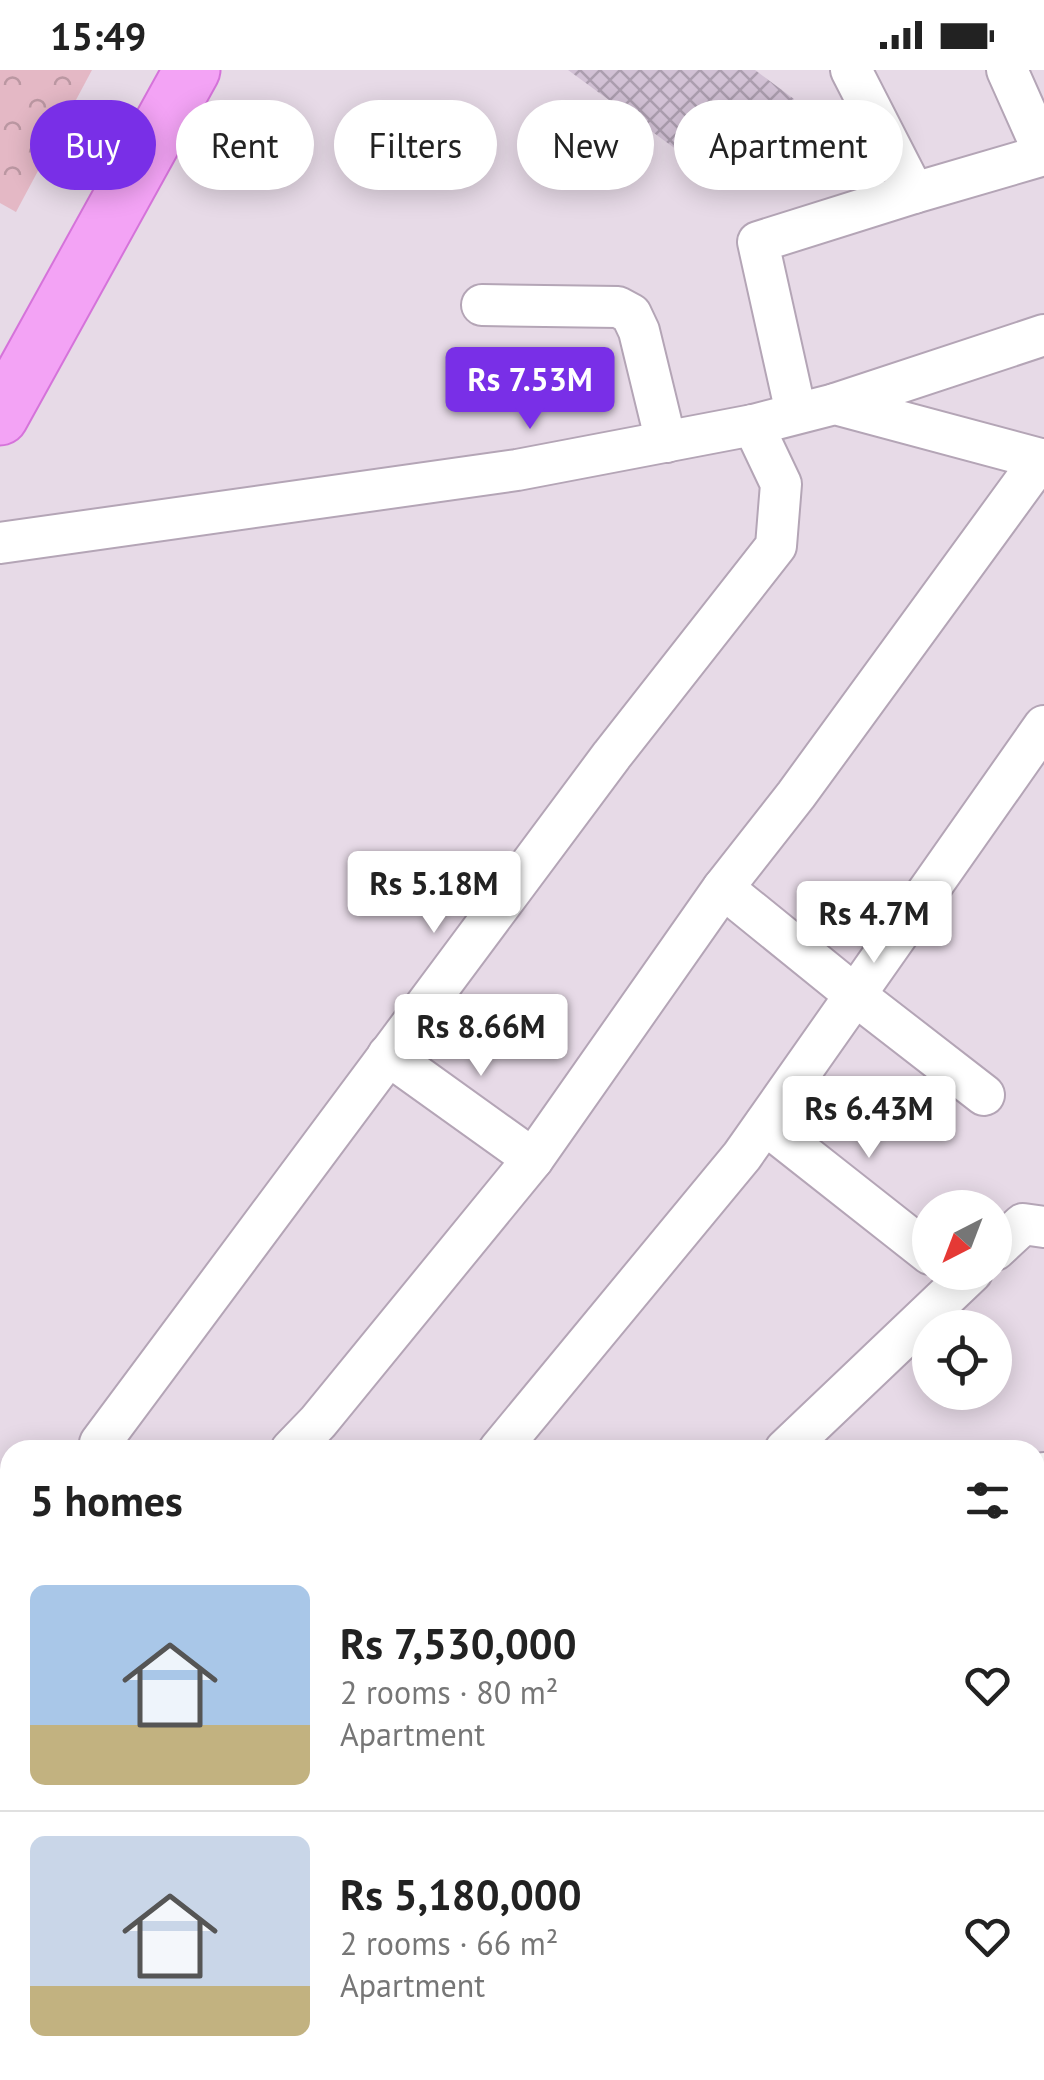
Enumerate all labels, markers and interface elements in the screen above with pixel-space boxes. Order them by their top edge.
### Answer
text: 15:49 [50,11,146,60]
chip: Buy [30,100,156,190]
chip: Rent [176,100,314,190]
chip: Filters [334,100,497,190]
chip: New [517,100,654,190]
chip: Apartment [674,100,903,190]
pin: Rs 7.53M [427,347,633,432]
text: Rs 7.53M [468,358,592,400]
pin: Rs 5.18M [331,851,537,936]
text: Rs 5.18M [370,862,498,904]
pin: Rs 4.7M [782,881,966,966]
text: Rs 4.7M [819,892,929,934]
pin: Rs 8.66M [378,994,584,1079]
text: Rs 8.66M [417,1005,545,1047]
pin: Rs 6.43M [766,1076,972,1161]
text: Rs 6.43M [805,1087,933,1129]
north arrow [912,1190,1012,1290]
map controls [912,1190,1012,1410]
button: locate [912,1310,1012,1410]
text: 5 homes [30,1473,183,1528]
icon: filters [960,1473,1015,1528]
text: Rs 7,530,000 [340,1616,577,1671]
icon: home [110,1625,230,1745]
icon: heart [960,1658,1015,1713]
text: 2 rooms · 80 m² [340,1671,558,1713]
text: Apartment [340,1713,485,1755]
text: Rs 5,180,000 [340,1867,582,1922]
icon: home [110,1876,230,1996]
icon: heart [960,1909,1015,1964]
text: 2 rooms · 66 m² [340,1922,558,1964]
text: Apartment [340,1964,485,2006]

